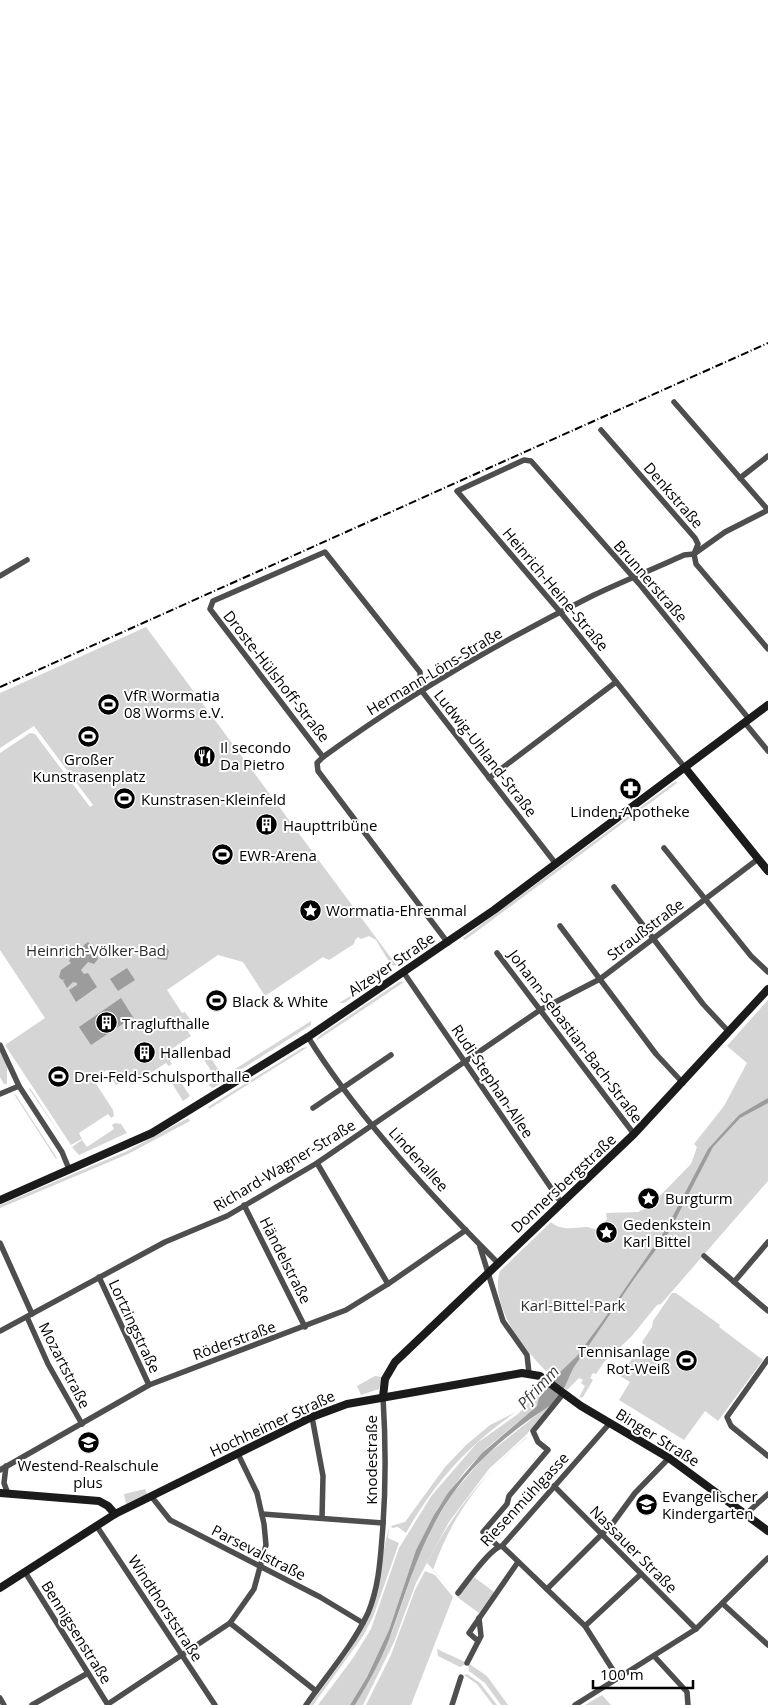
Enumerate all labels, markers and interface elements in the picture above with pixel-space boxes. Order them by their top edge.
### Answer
street label: Denkstraße [640,458,708,532]
street label: Heinrich-Heine-Straße [498,523,614,655]
street label: Brunnerstraße [610,536,692,626]
street label: Droste-Hülshoff-Straße [219,606,335,746]
street label: Hermann-Löns-Straße [362,623,506,719]
place label: VfR Wormatia 08 Worms e.V. [124,685,224,722]
street label: Ludwig-Uhland-Straße [430,685,542,821]
sports icon: VfR Wormatia 08 Worms e.V. [96,692,120,716]
sports icon: Großer Kunstrasenplatz [77,724,101,748]
place label: Il secondo Da Pietro [220,737,291,774]
restaurant icon: Il secondo Da Pietro [192,744,216,768]
place label: Großer Kunstrasenplatz [33,749,146,786]
pharmacy icon: Linden-Apotheke [618,776,642,800]
sports icon: Kunstrasen-Kleinfeld [113,787,137,811]
place label: Kunstrasen-Kleinfeld [141,789,286,809]
place label: Linden-Apotheke [570,801,690,821]
building icon: Haupttribüne [255,813,279,837]
place label: Haupttribüne [283,815,377,835]
sports icon: EWR-Arena [211,843,235,867]
place label: EWR-Arena [239,845,317,865]
street label: Straußstraße [603,894,687,964]
place icon: Wormatia-Ehrenmal [298,898,322,922]
place label: Wormatia-Ehrenmal [326,900,467,920]
street label: Alzeyer Straße [344,928,438,1000]
park label: Heinrich-Völker-Bad [26,940,166,960]
street label: Johann-Sebastian-Bach-Straße [503,944,648,1127]
sports icon: Black & White [204,989,228,1013]
place label: Black & White [232,991,328,1011]
building icon: Traglufthalle [94,1011,118,1035]
place label: Traglufthalle [122,1013,210,1033]
street label: Rudi-Stephan-Allee [448,1020,538,1142]
building icon: Hallenbad [132,1040,156,1064]
place label: Hallenbad [160,1042,231,1062]
sports icon: Drei-Feld-Schulsporthalle [46,1064,70,1088]
place label: Drei-Feld-Schulsporthalle [74,1066,250,1086]
street label: Richard-Wagner-Straße [209,1115,359,1215]
street label: Lindenallee [385,1122,453,1196]
street label: Donnersbergstraße [506,1129,620,1237]
place icon: Burgturm [637,1186,661,1210]
place label: Burgturm [665,1188,733,1208]
street label: Händelstraße [256,1213,316,1307]
place label: Gedenkstein Karl Bittel [623,1214,711,1251]
place icon: Gedenkstein Karl Bittel [595,1221,619,1245]
street label: Lortzingstraße [105,1276,165,1376]
park label: Karl-Bittel-Park [521,1295,626,1315]
street label: Röderstraße [190,1316,278,1364]
street label: Mozartstraße [35,1319,95,1411]
place label: Tennisanlage Rot-Weiß [578,1341,670,1378]
sports icon: Tennisanlage Rot-Weiß [674,1348,698,1372]
water label: Pfrimm [512,1360,564,1414]
street label: Hochheimer Straße [206,1385,338,1461]
street label: Binger Straße [612,1403,704,1471]
street label: Knodestraße [361,1415,381,1505]
school or university icon: Westend-Realschule plus [76,1430,100,1454]
street label: Riesenmühlgasse [475,1448,573,1550]
place label: Westend-Realschule plus [17,1455,159,1492]
place label: Evangelischer Kindergarten [662,1486,758,1523]
school or university icon: Evangelischer Kindergarten [634,1493,658,1517]
street label: Nassauer Straße [586,1501,682,1597]
street label: Parsevalstraße [208,1520,310,1584]
street label: Windthorststraße [124,1551,208,1665]
street label: Bennigsenstraße [37,1577,117,1687]
scale bar [593,1658,693,1690]
text: 100 m [600,1664,644,1684]

